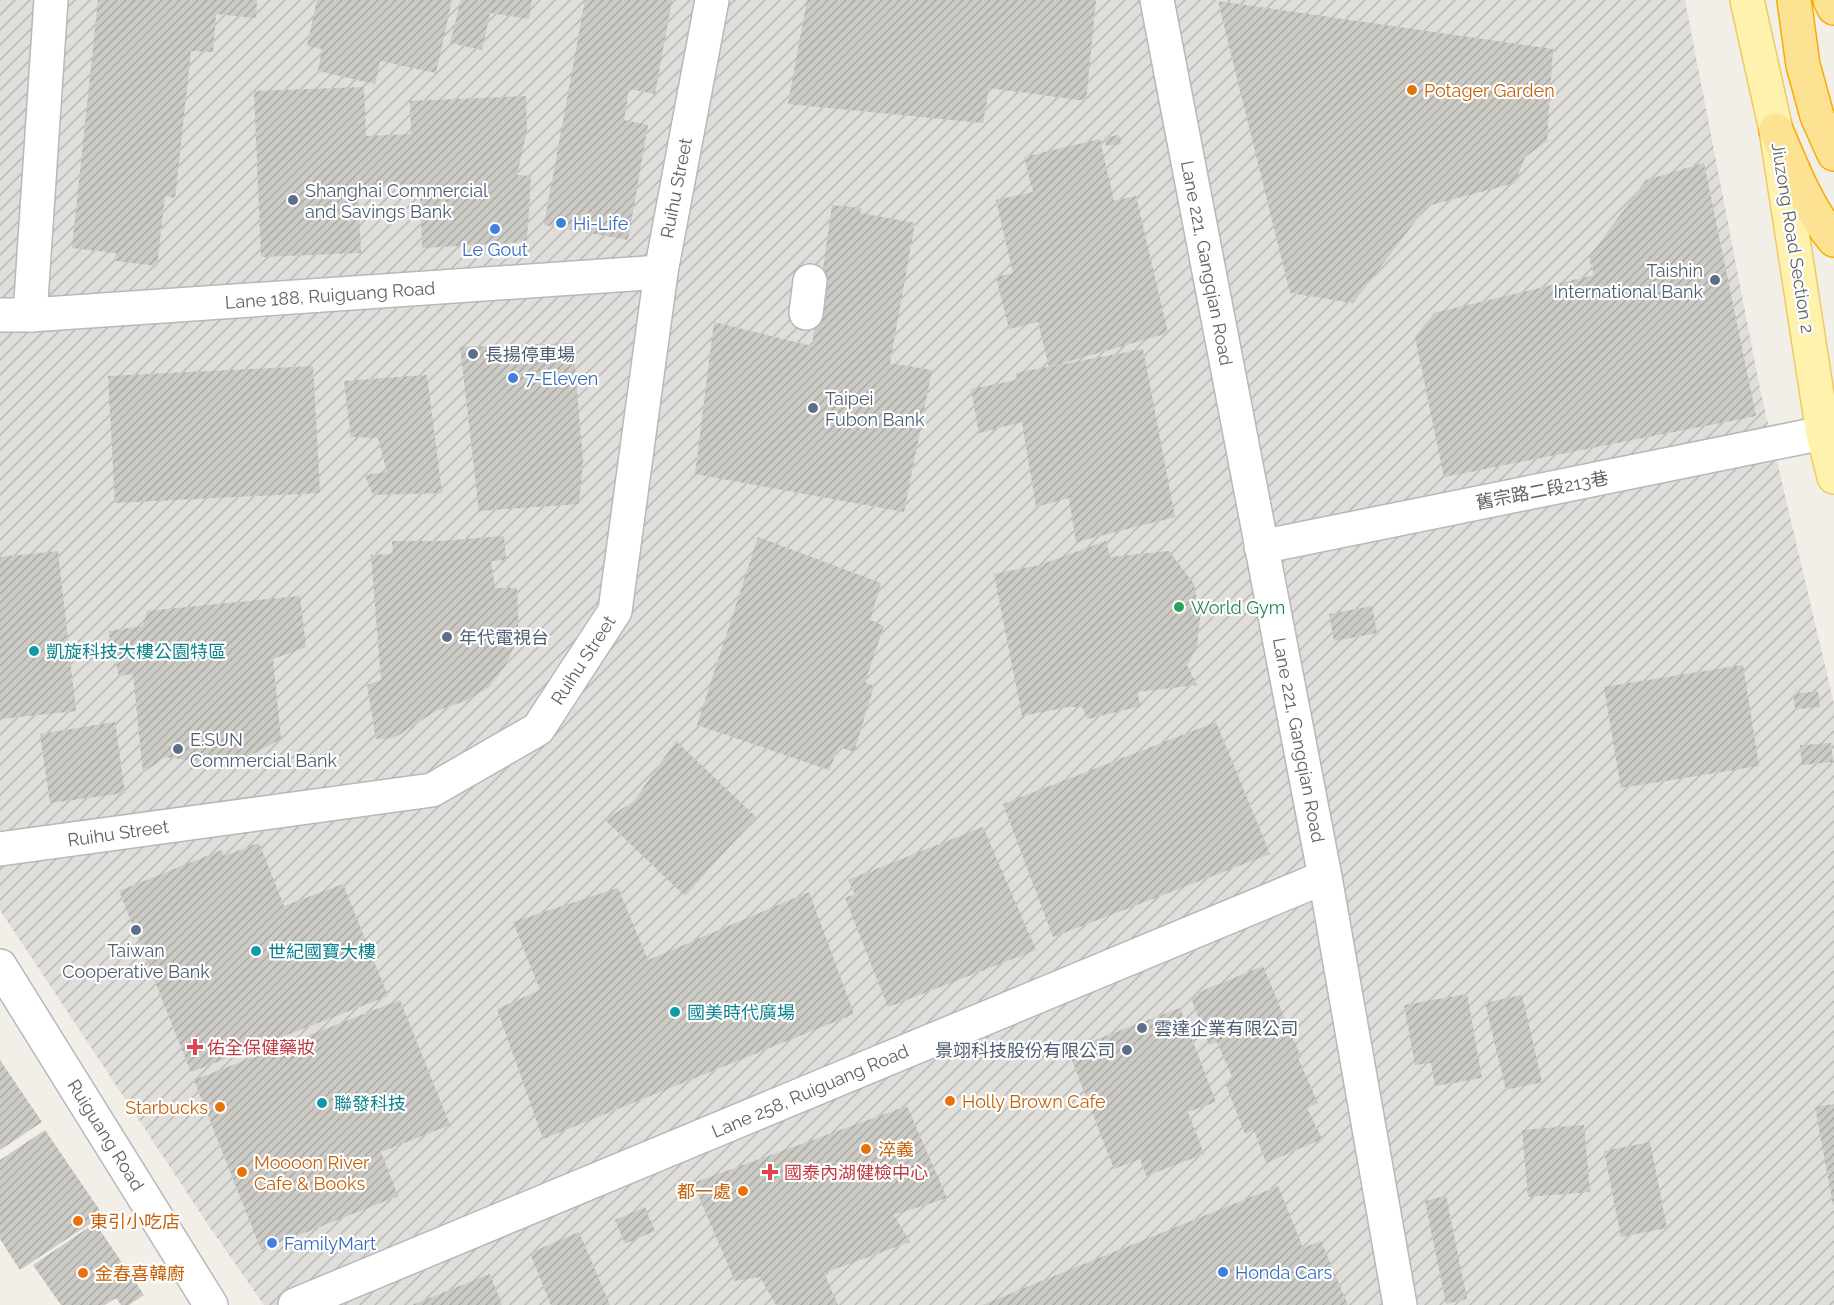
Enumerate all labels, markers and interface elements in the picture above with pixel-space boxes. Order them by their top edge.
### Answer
place label: Potager Garden [1424,80,1555,101]
marker: Potager Garden [1405,83,1419,97]
street label: Ruihu Street [656,136,696,240]
street label: Jiuzong Road Section 2 [1768,141,1818,335]
street label: Lane 221, Gangqian Road [1177,159,1237,367]
place label: Shanghai Commercial and Savings Bank [305,180,488,222]
marker: Shanghai Commercial and Savings Bank [286,193,300,207]
place label: Hi-Life [573,213,629,234]
marker: Hi-Life [554,216,568,230]
marker: Le Gout [488,222,502,236]
place label: Le Gout [462,239,528,260]
place label: Taishin International Bank [1553,260,1703,302]
marker: Taishin International Bank [1708,273,1722,287]
street label: Lane 188, Ruiguang Road [224,277,436,313]
place label: 長揚停車場 [485,344,575,365]
marker: 長揚停車場 [466,347,480,361]
place label: 7-Eleven [525,368,598,389]
marker: 7-Eleven [506,371,520,385]
place label: Taipei Fubon Bank [825,388,925,430]
marker: Taipei Fubon Bank [806,401,820,415]
street label: 舊宗路二段213巷 [1474,467,1610,513]
place label: World Gym [1191,597,1285,618]
marker: World Gym [1172,600,1186,614]
street label: Ruihu Street [546,612,620,708]
place label: 年代電視台 [459,627,549,648]
marker: 年代電視台 [440,630,454,644]
street label: Lane 221, Gangqian Road [1269,636,1329,844]
place label: 凱旋科技大樓公園特區 [46,641,226,662]
marker: 凱旋科技大樓公園特區 [27,644,41,658]
place label: E.SUN Commercial Bank [190,729,338,771]
marker: E.SUN Commercial Bank [171,742,185,756]
street label: Ruihu Street [66,816,170,850]
marker: Taiwan Cooperative Bank [129,923,143,937]
place label: Taiwan Cooperative Bank [62,940,210,982]
place label: 世紀國寶大樓 [268,941,376,962]
marker: 世紀國寶大樓 [249,944,263,958]
place label: 國美時代廣場 [687,1002,795,1023]
marker: 國美時代廣場 [668,1005,682,1019]
place label: 雲達企業有限公司 [1154,1018,1298,1039]
marker: 雲達企業有限公司 [1135,1021,1149,1035]
place label: 佑全保健藥妝 [207,1037,315,1058]
marker: 佑全保健藥妝 [188,1040,202,1054]
street label: Lane 258, Ruiguang Road [708,1040,912,1142]
place label: 景翊科技股份有限公司 [935,1040,1115,1061]
marker: 景翊科技股份有限公司 [1120,1043,1134,1057]
street label: Ruiguang Road [63,1075,149,1195]
place label: Holly Brown Cafe [962,1091,1106,1112]
place label: 聯發科技 [334,1093,406,1114]
marker: Holly Brown Cafe [943,1094,957,1108]
marker: 聯發科技 [315,1096,329,1110]
place label: Starbucks [125,1097,208,1118]
marker: Starbucks [213,1100,227,1114]
place label: 淬義 [878,1139,914,1160]
marker: 淬義 [859,1142,873,1156]
place label: Moooon River Cafe & Books [254,1152,370,1194]
place label: 國泰內湖健檢中心 [784,1162,928,1183]
marker: 國泰內湖健檢中心 [761,1163,779,1181]
marker: Moooon River Cafe & Books [235,1165,249,1179]
place label: 都一處 [677,1181,731,1202]
marker: 都一處 [736,1184,750,1198]
place label: 東引小吃店 [90,1211,180,1232]
marker: 東引小吃店 [71,1214,85,1228]
place label: FamilyMart [284,1233,376,1254]
marker: FamilyMart [265,1236,279,1250]
place label: Honda Cars [1235,1262,1332,1283]
place label: 金春喜韓廚 [95,1263,185,1284]
marker: Honda Cars [1216,1265,1230,1279]
marker: 金春喜韓廚 [76,1266,90,1280]

